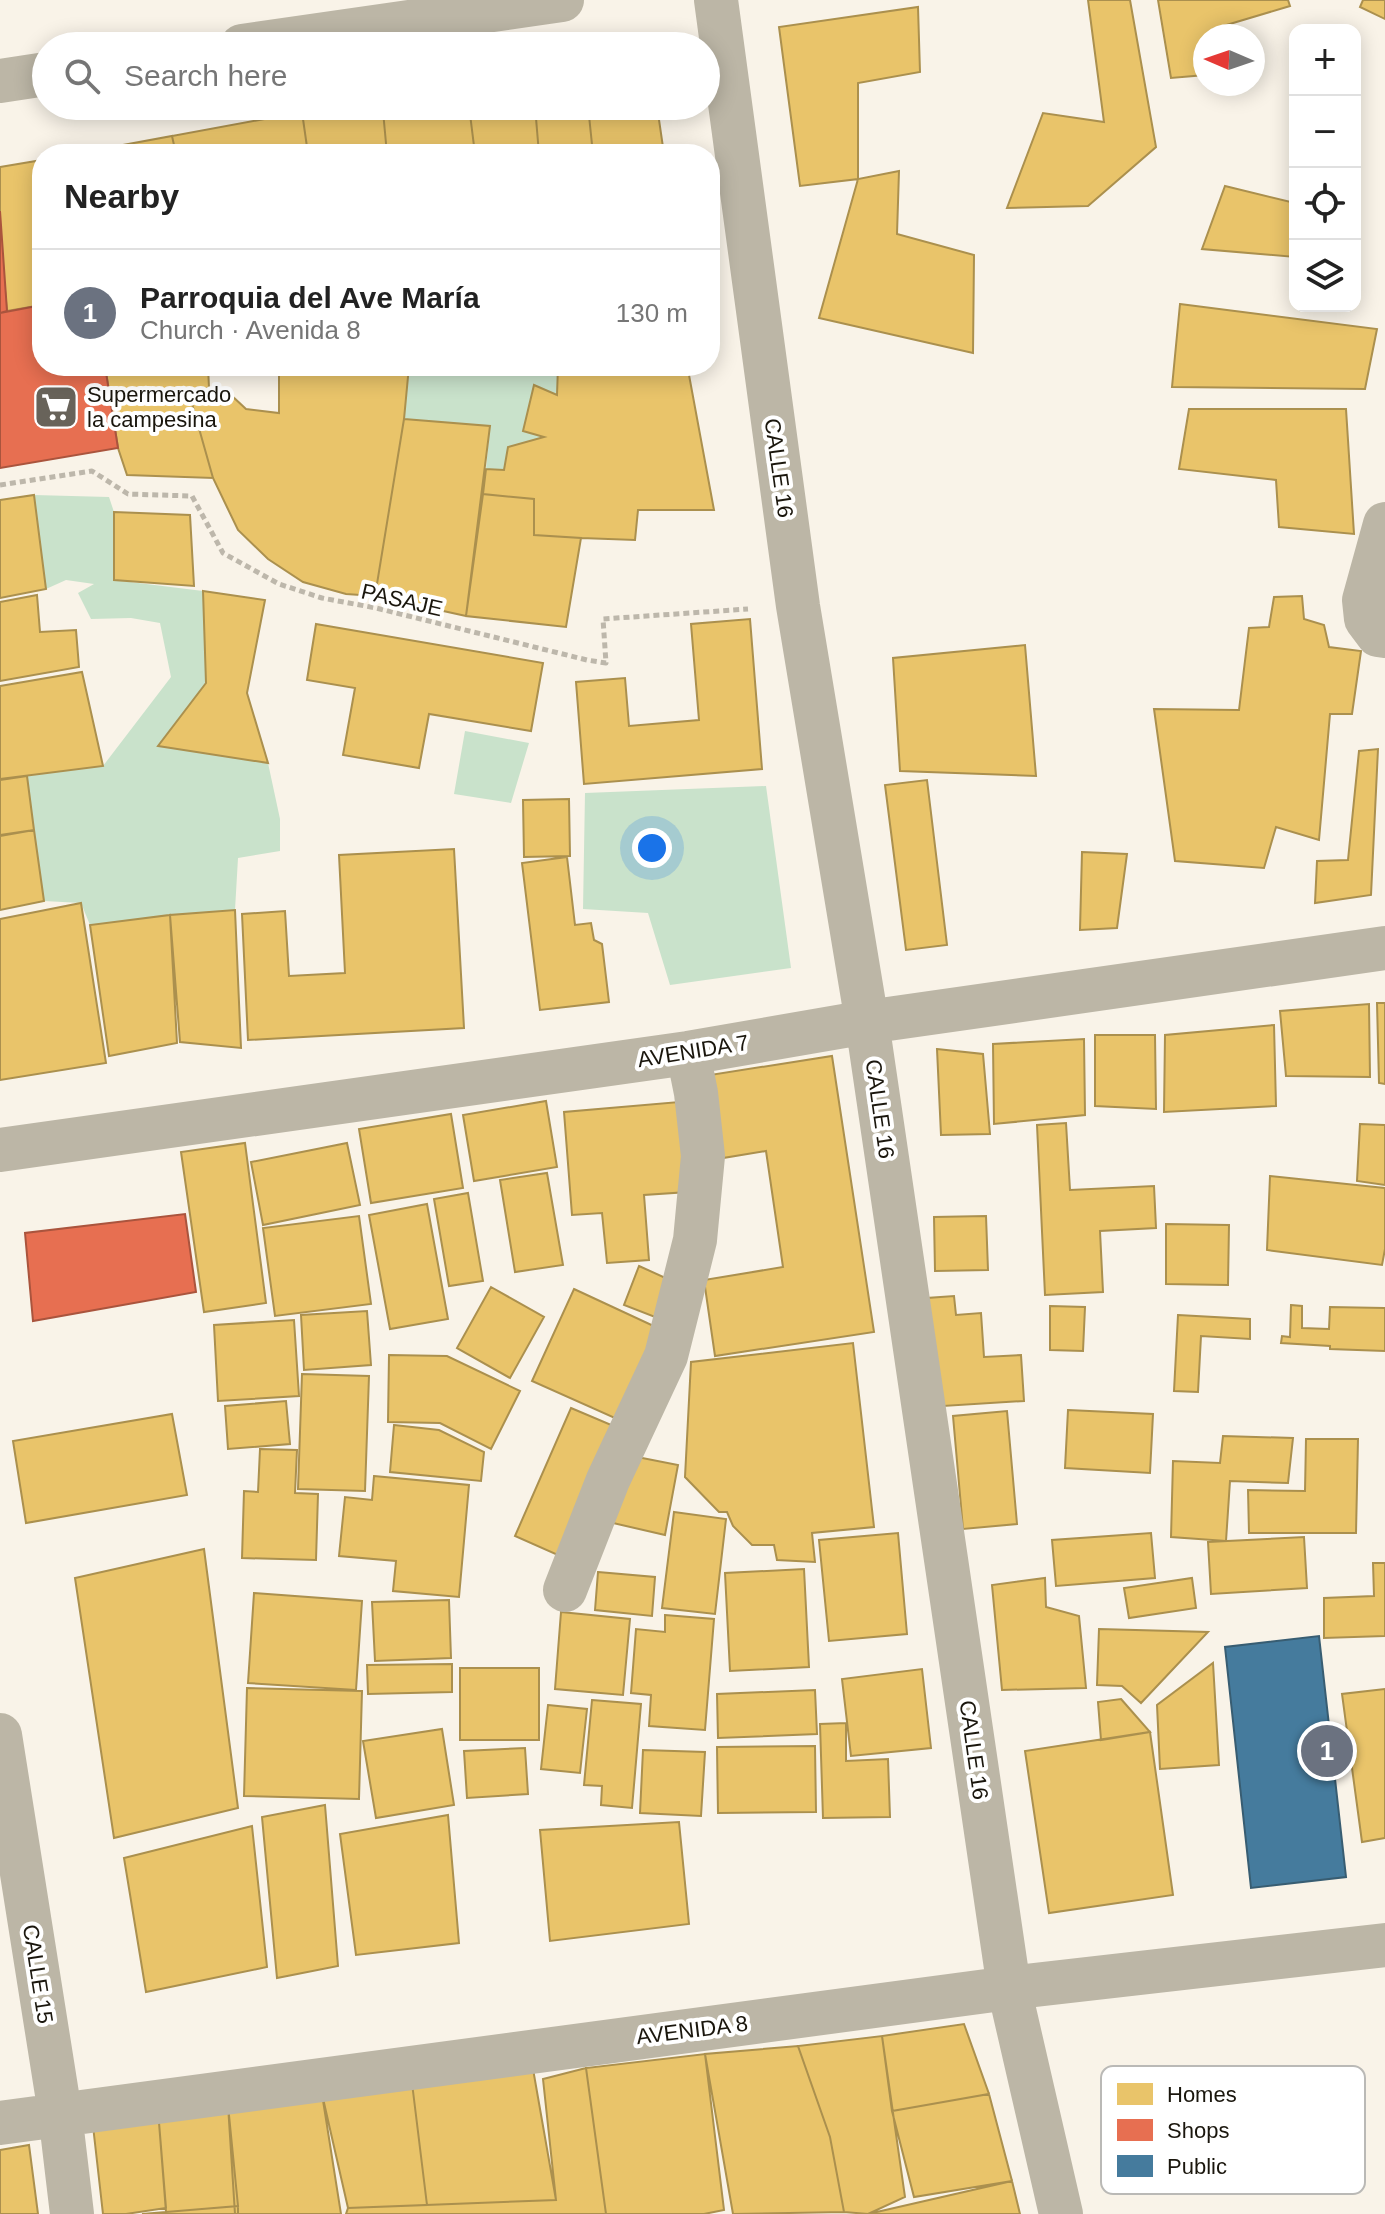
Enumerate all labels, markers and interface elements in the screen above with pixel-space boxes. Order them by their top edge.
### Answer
north arrow [1193,24,1265,96]
map controls [1289,24,1361,312]
button: + [1289,24,1361,96]
search box [32,32,720,120]
icon: search [60,54,104,98]
text: Search here [124,59,287,92]
button: − [1289,96,1361,168]
button: locate [1289,168,1361,240]
text: Nearby [64,177,179,215]
button: layers [1289,240,1361,312]
text: Parroquia del Ave María [140,281,480,314]
text: 1 [83,298,97,328]
text: 130 m [616,298,688,328]
text: Church · Avenida 8 [140,315,361,345]
place label: Supermercado la campesina [87,382,231,432]
supermarket icon: Supermercado la campesina [32,383,80,431]
street label: CALLE 16 [760,417,798,519]
street label: PASAJE [359,579,445,621]
your location [632,828,672,868]
street label: AVENIDA 7 [636,1030,750,1072]
street label: CALLE 16 [861,1058,899,1160]
street label: CALLE 16 [955,1699,993,1801]
pin: 1 [1301,1721,1353,1781]
street label: CALLE 15 [18,1923,58,2025]
street label: AVENIDA 8 [635,2011,749,2049]
legend [1101,2066,1365,2194]
text: Homes [1167,2082,1237,2107]
text: Shops [1167,2118,1229,2143]
text: Public [1167,2154,1227,2179]

